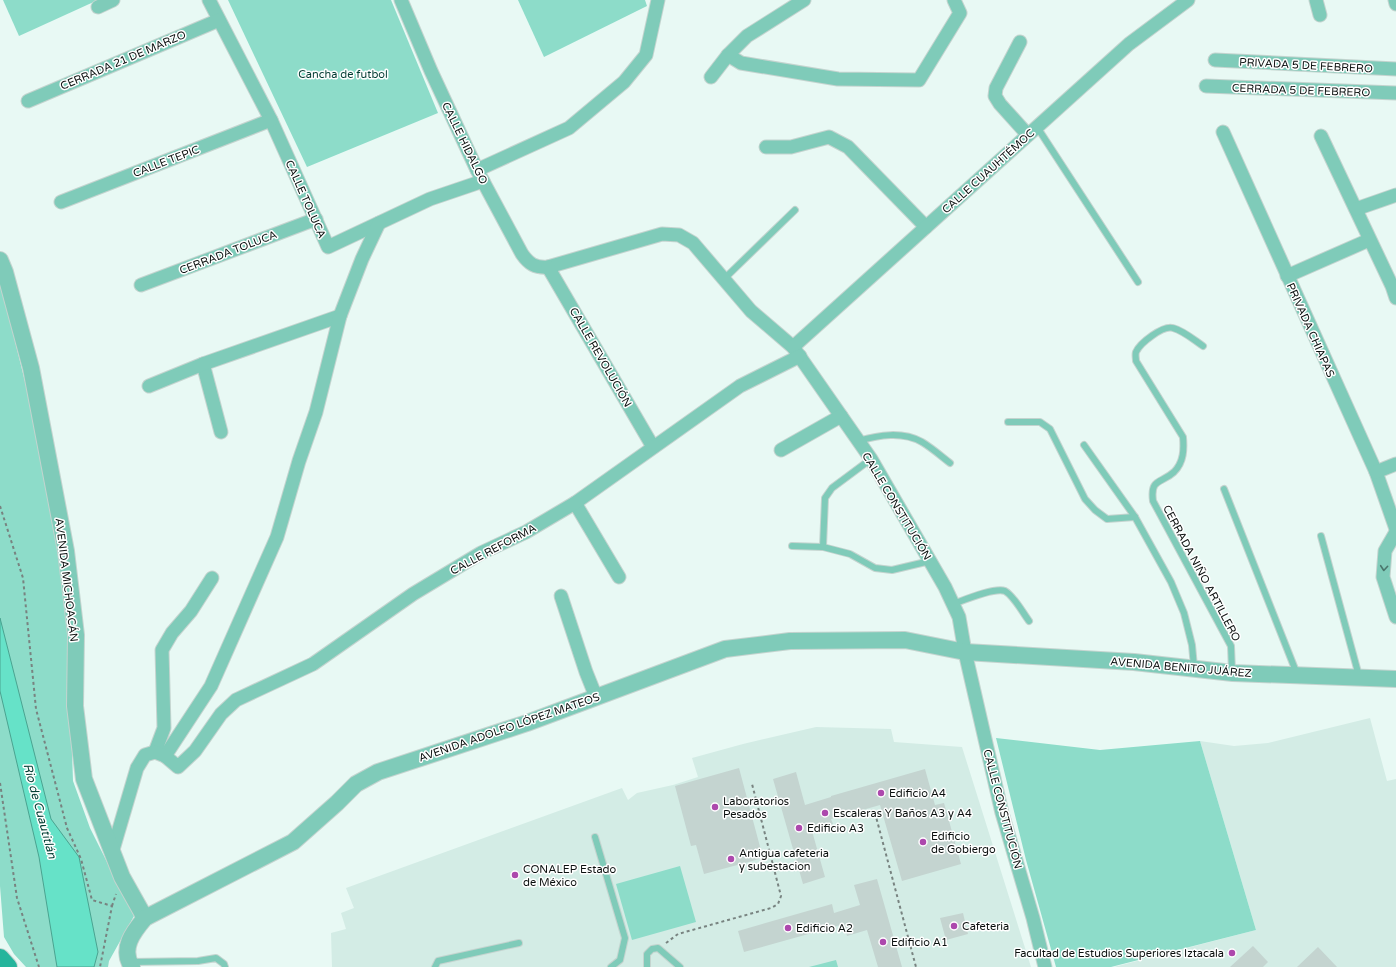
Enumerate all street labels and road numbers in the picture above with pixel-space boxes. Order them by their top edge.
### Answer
street label: CERRADA 21 DE MARZO [58,28,188,93]
street label: PRIVADA 5 DE FEBRERO [1239,56,1373,75]
street label: CERRADA 5 DE FEBRERO [1232,82,1371,99]
street label: CALLE HIDALGO [439,100,490,186]
street label: CALLE CUAUHTÉMOC [939,126,1037,216]
street label: CALLE TEPIC [131,143,202,180]
street label: CALLE TOLUCA [283,158,329,240]
street label: CERRADA TOLUCA [178,228,279,277]
street label: PRIVADA CHIAPAS [1284,281,1337,380]
street label: CALLE REVOLUCIÓN [567,305,635,409]
street label: CALLE CONSTITUCIÓN [859,450,935,562]
street label: CERRADA NIÑO ARTILLERO [1160,503,1243,644]
street label: AVENIDA MICHOACÁN [52,517,82,643]
street label: CALLE REFORMA [448,521,538,578]
street label: AVENIDA BENITO JUÁREZ [1110,654,1252,680]
street label: AVENIDA ADOLFO LÓPEZ MATEOS [417,689,602,765]
street label: CALLE CONSTITUCIÓN [980,748,1026,870]

